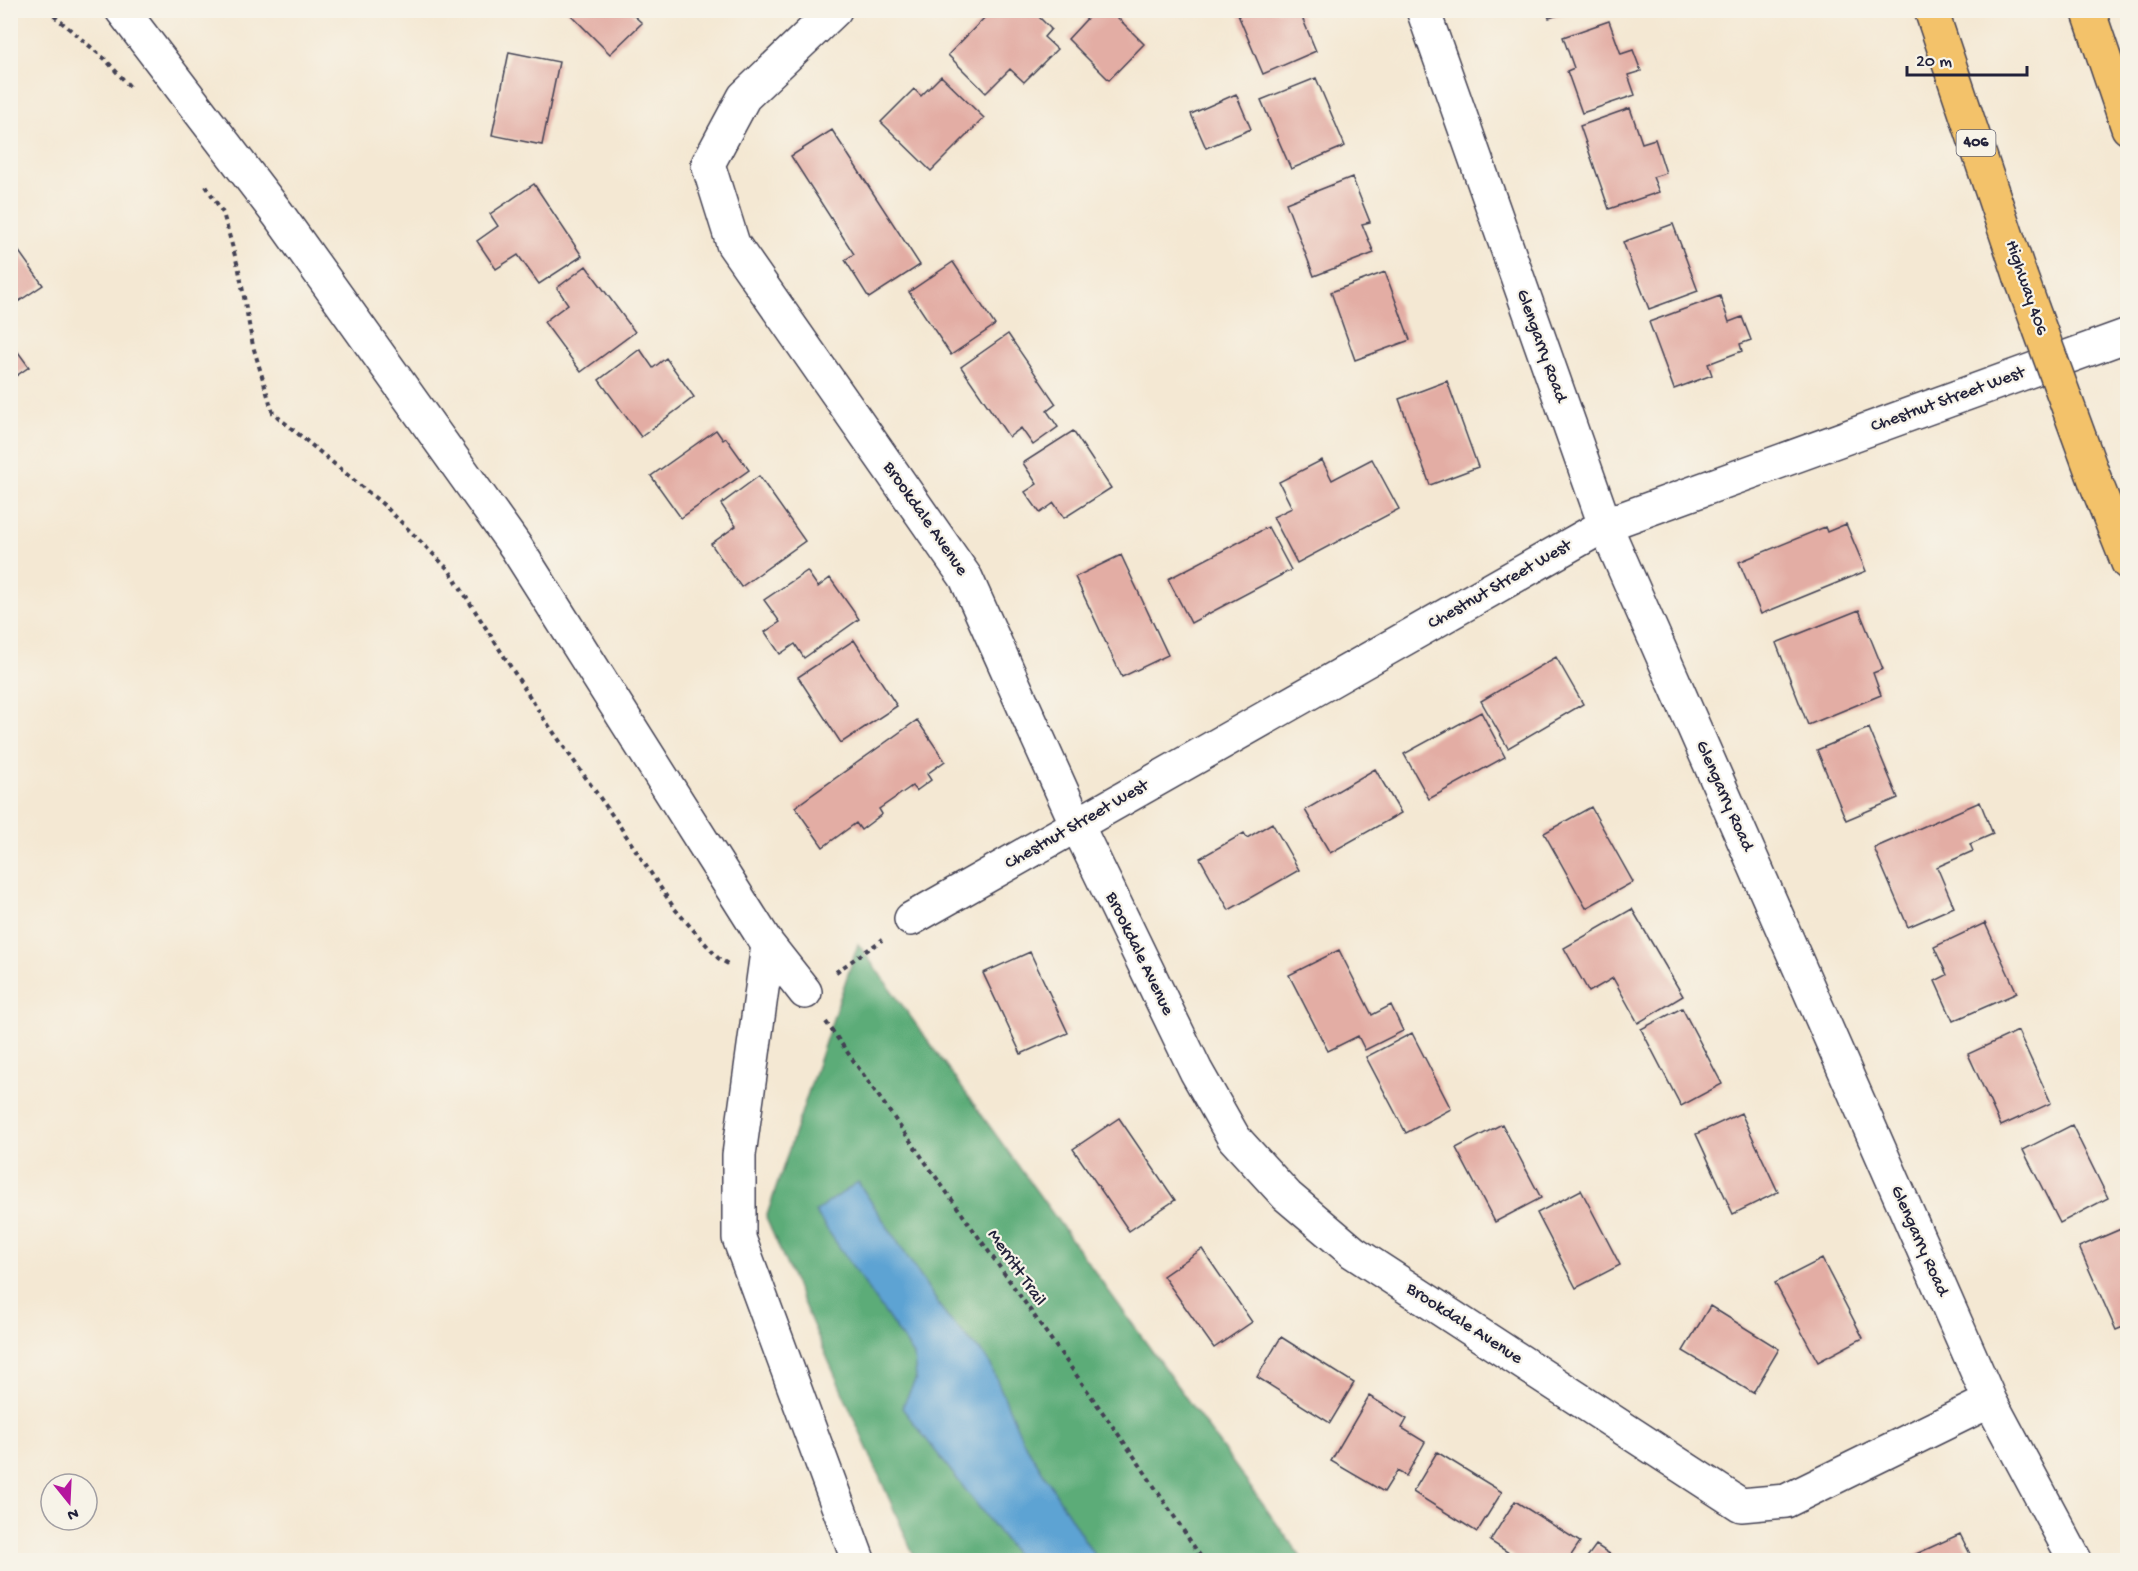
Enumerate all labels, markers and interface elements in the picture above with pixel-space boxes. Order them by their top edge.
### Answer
scale bar [1907,39,2027,77]
text: 20 m [1916,52,1952,73]
road number: 406 [1956,130,1996,156]
street label: Highway 406 [2000,238,2052,339]
street label: Glengarry Road [1511,287,1572,407]
street label: Chestnut Street West [1868,362,2029,438]
street label: Brookdale Avenue [877,457,973,581]
street label: Chestnut Street West [1425,535,1577,635]
street label: Glengarry Road [1690,738,1758,856]
street label: Chestnut Street West [1002,775,1154,875]
street label: Brookdale Avenue [1100,888,1178,1020]
street label: Glengarry Road [1885,1183,1953,1301]
street label: Merritt Trail [982,1226,1050,1310]
street label: Brookdale Avenue [1401,1278,1527,1370]
north arrow [39,1472,99,1532]
text: N [64,1502,80,1524]

